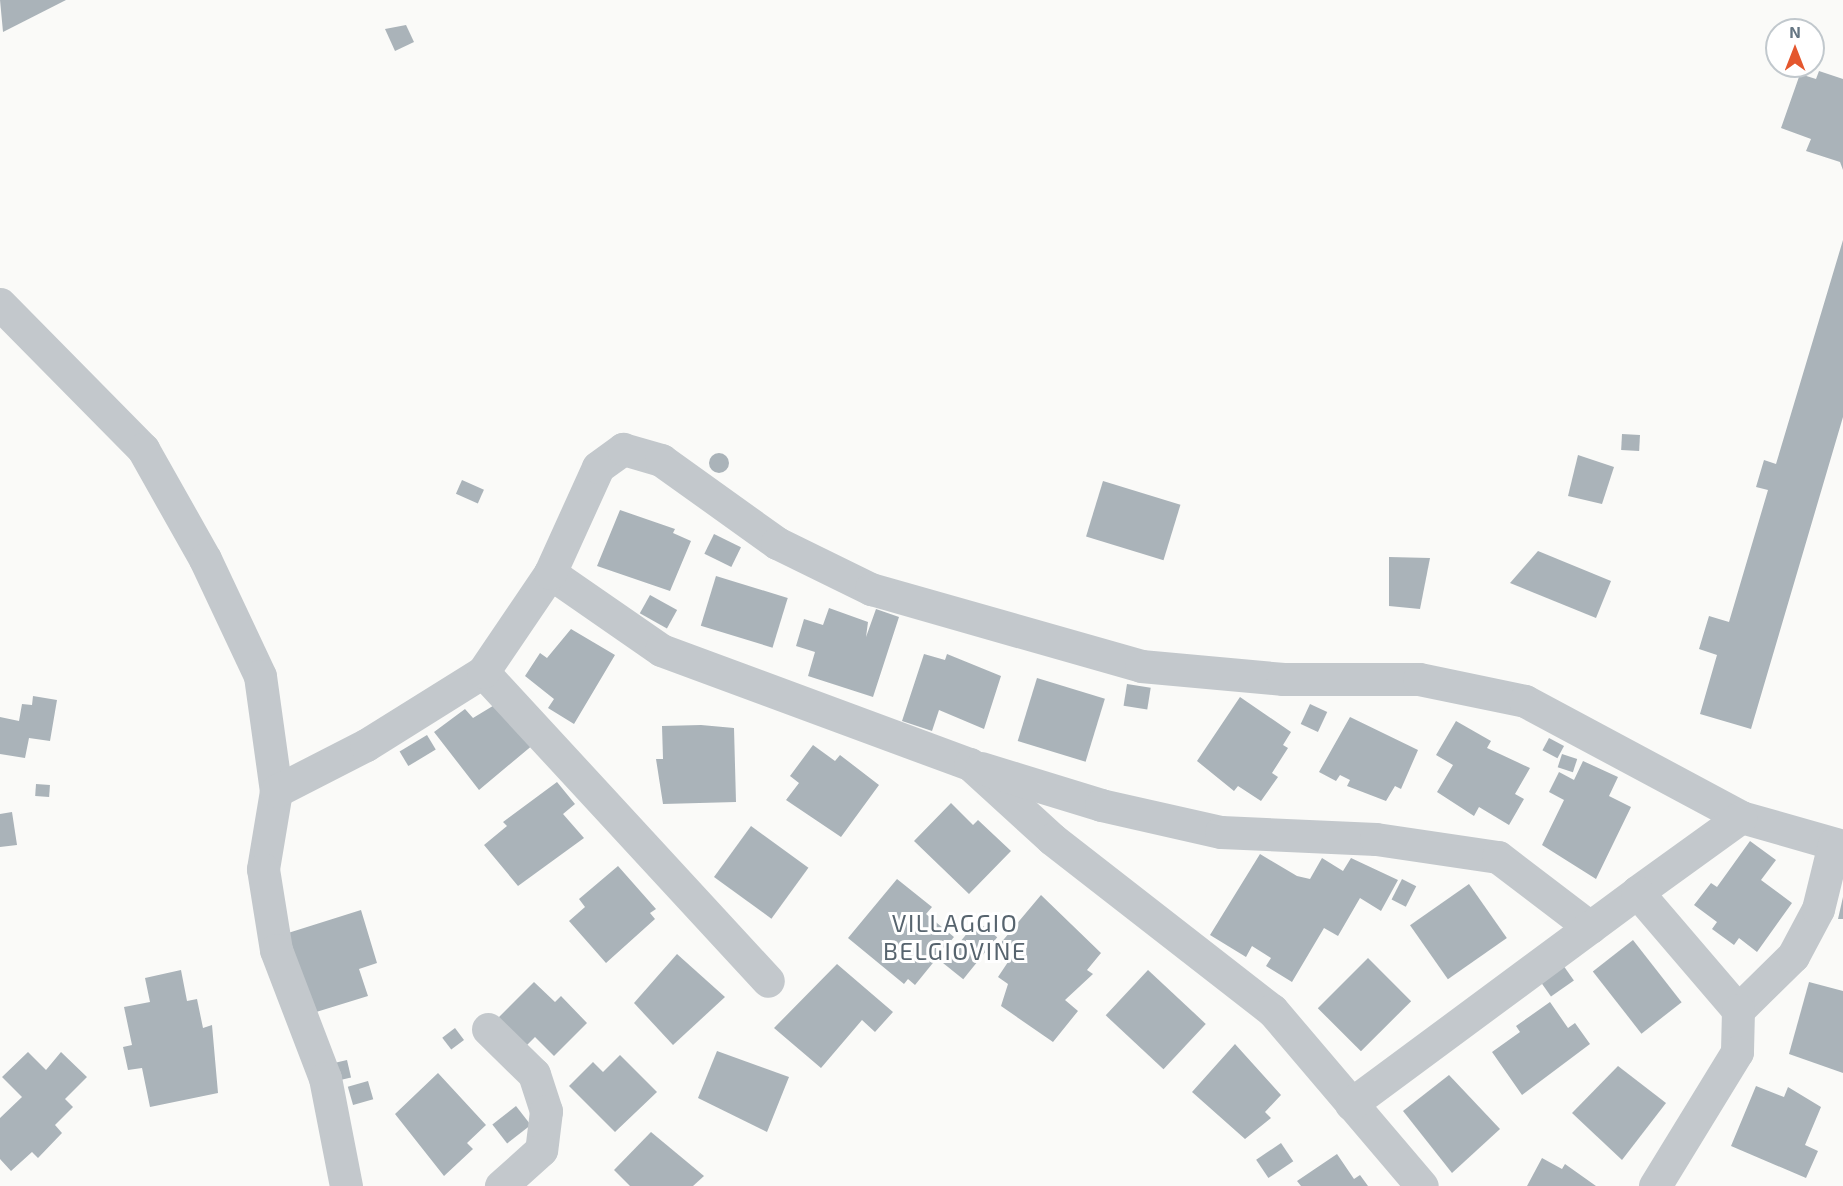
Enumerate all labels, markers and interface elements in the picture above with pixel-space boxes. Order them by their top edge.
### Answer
north arrow [1765,18,1825,78]
text: N [1789,22,1801,41]
district label: VILLAGGIO BELGIOVINE [883,909,1027,965]

